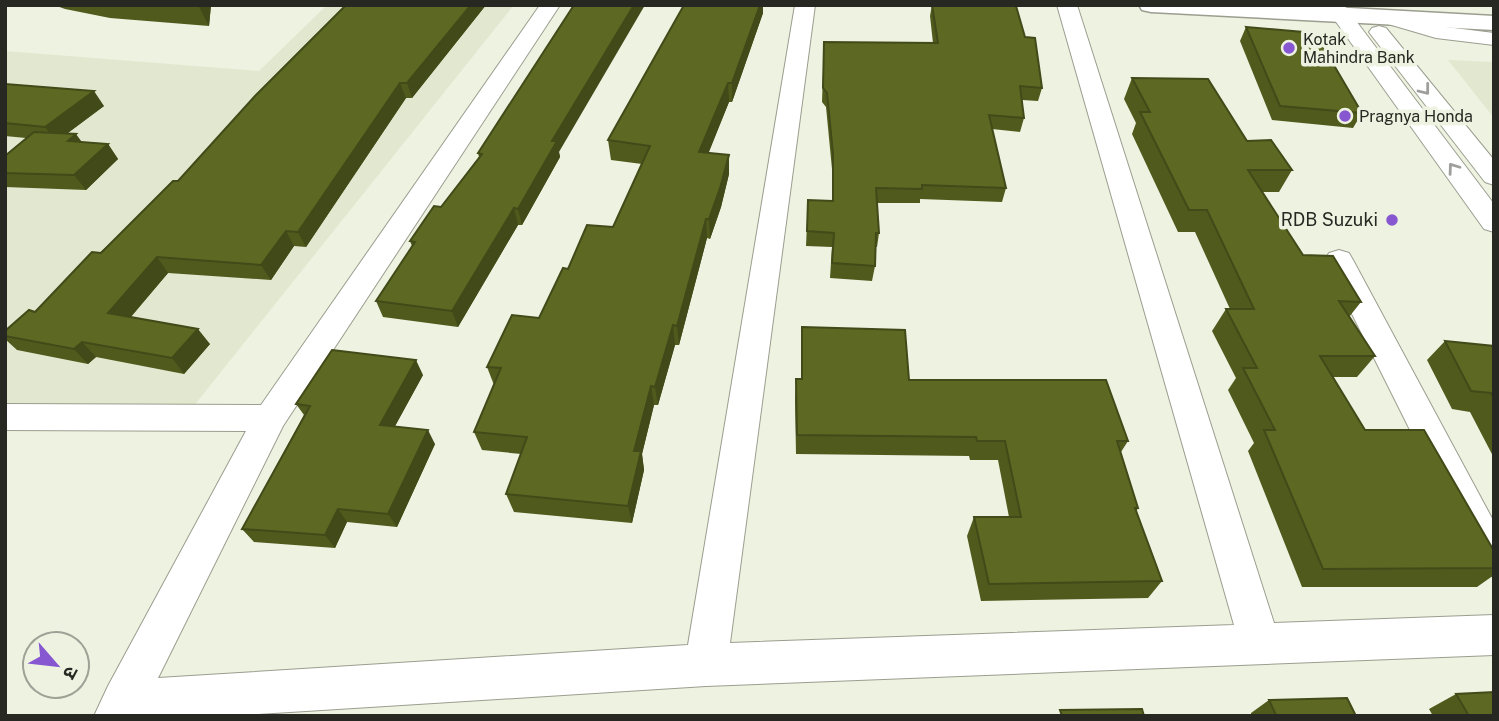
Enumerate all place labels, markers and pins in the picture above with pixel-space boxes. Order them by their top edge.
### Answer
place label: Kotak Mahindra Bank [1303,30,1415,67]
marker: Kotak Mahindra Bank [1281,40,1297,56]
place label: Pragnya Honda [1359,107,1473,126]
marker: Pragnya Honda [1337,108,1353,124]
place label: RDB Suzuki [1281,209,1378,230]
marker: RDB Suzuki [1384,212,1400,228]

